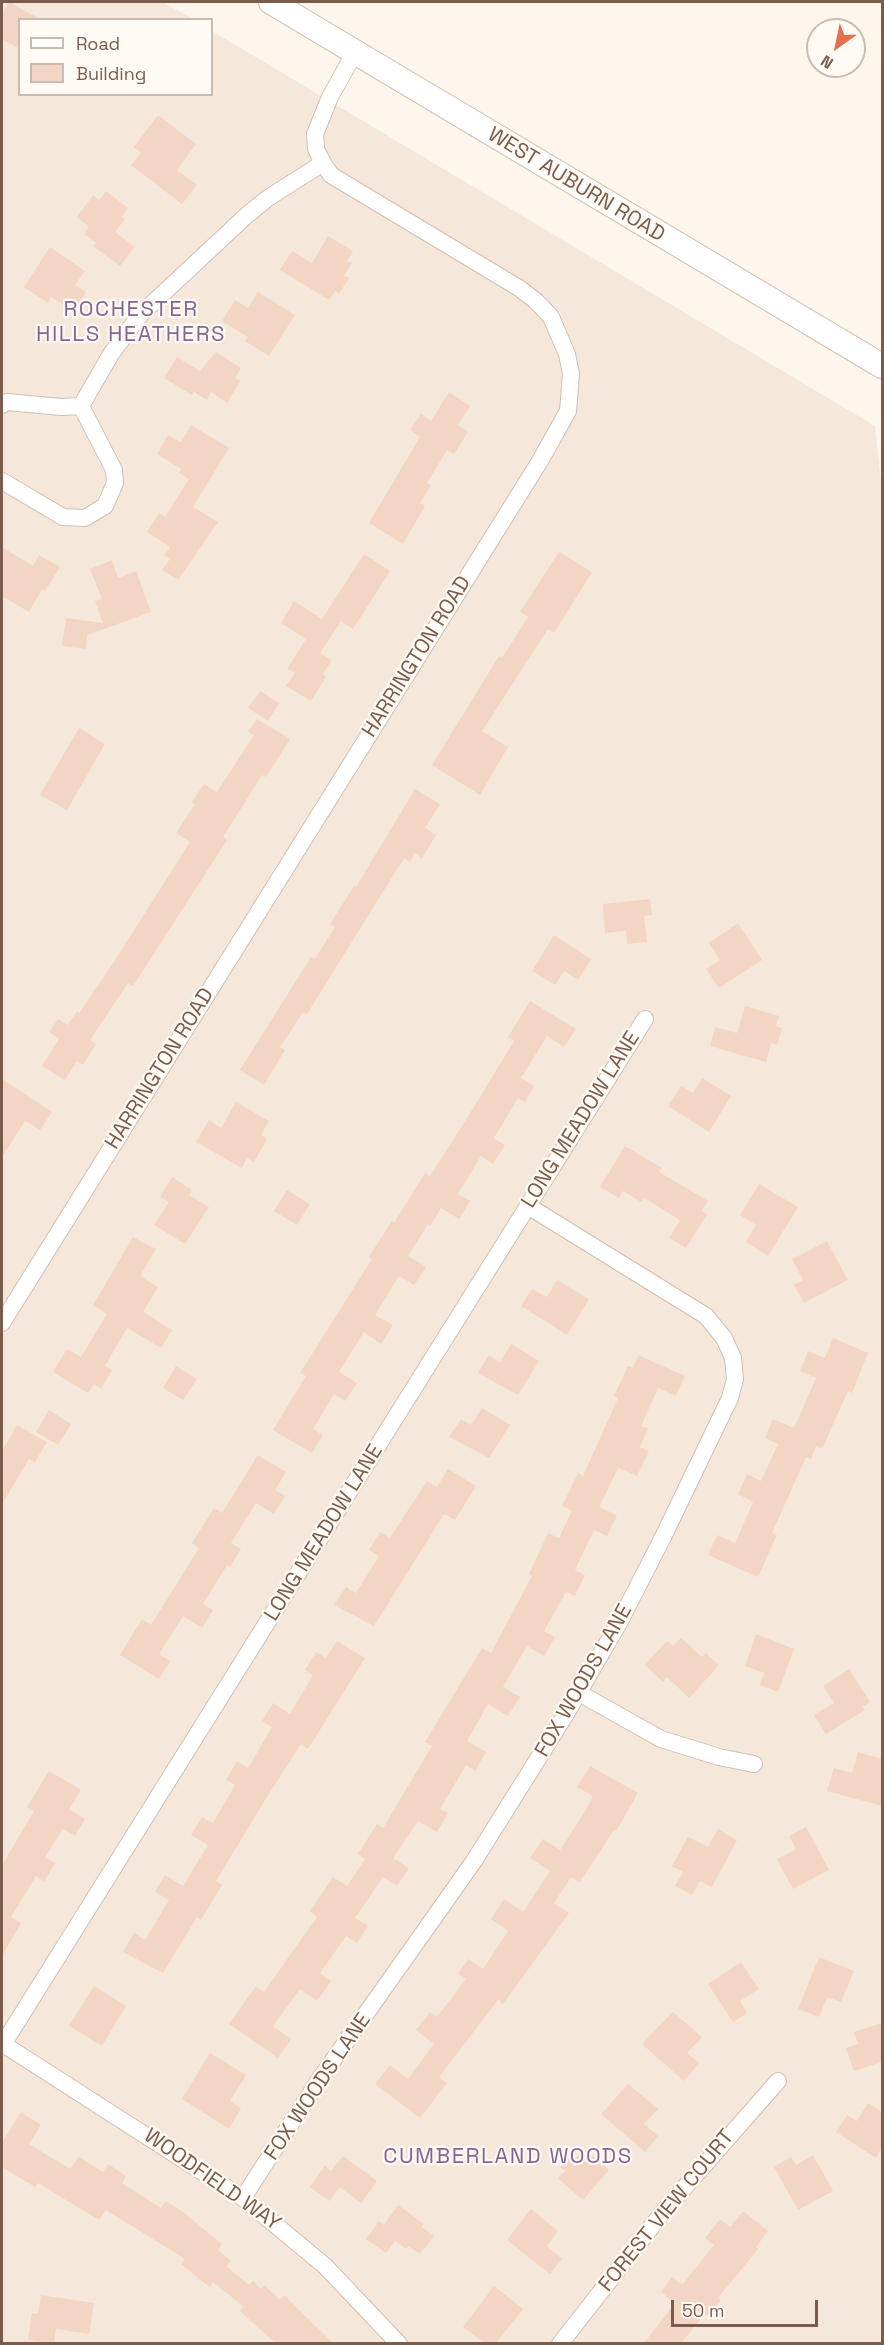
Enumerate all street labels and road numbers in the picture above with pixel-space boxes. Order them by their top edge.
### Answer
street label: WEST AUBURN ROAD [483,122,669,248]
street label: HARRINGTON ROAD [357,572,477,742]
street label: HARRINGTON ROAD [100,984,220,1154]
street label: LONG MEADOW LANE [516,1027,646,1213]
street label: LONG MEADOW LANE [259,1440,389,1626]
street label: FOX WOODS LANE [530,1600,638,1762]
street label: FOX WOODS LANE [259,2009,377,2165]
street label: WOODFIELD WAY [139,2123,285,2237]
street label: FOREST VIEW COURT [594,2125,740,2297]

